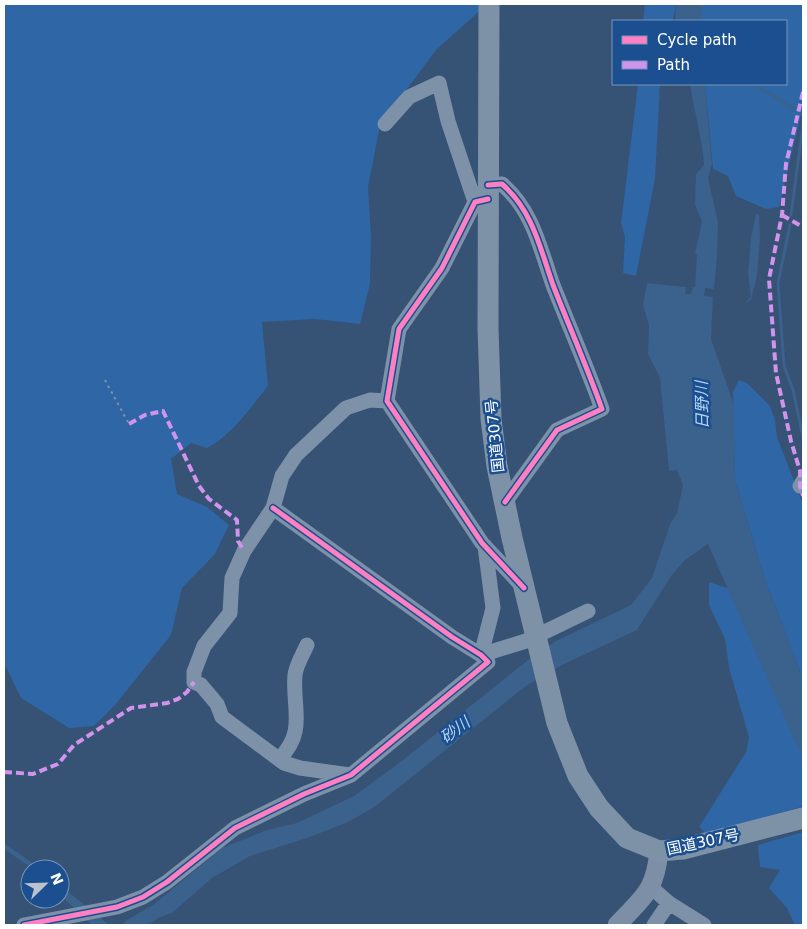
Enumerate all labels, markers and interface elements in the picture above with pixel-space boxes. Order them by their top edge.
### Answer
legend [612,20,787,85]
text: Cycle path [657,31,737,49]
text: Path [657,56,690,74]
water label: 日野川 [692,379,712,429]
street label: 国道307号 [482,398,508,474]
water label: 砂川 [436,712,475,747]
street label: 国道307号 [665,826,741,858]
north arrow [20,859,70,909]
text: N [47,870,67,887]

